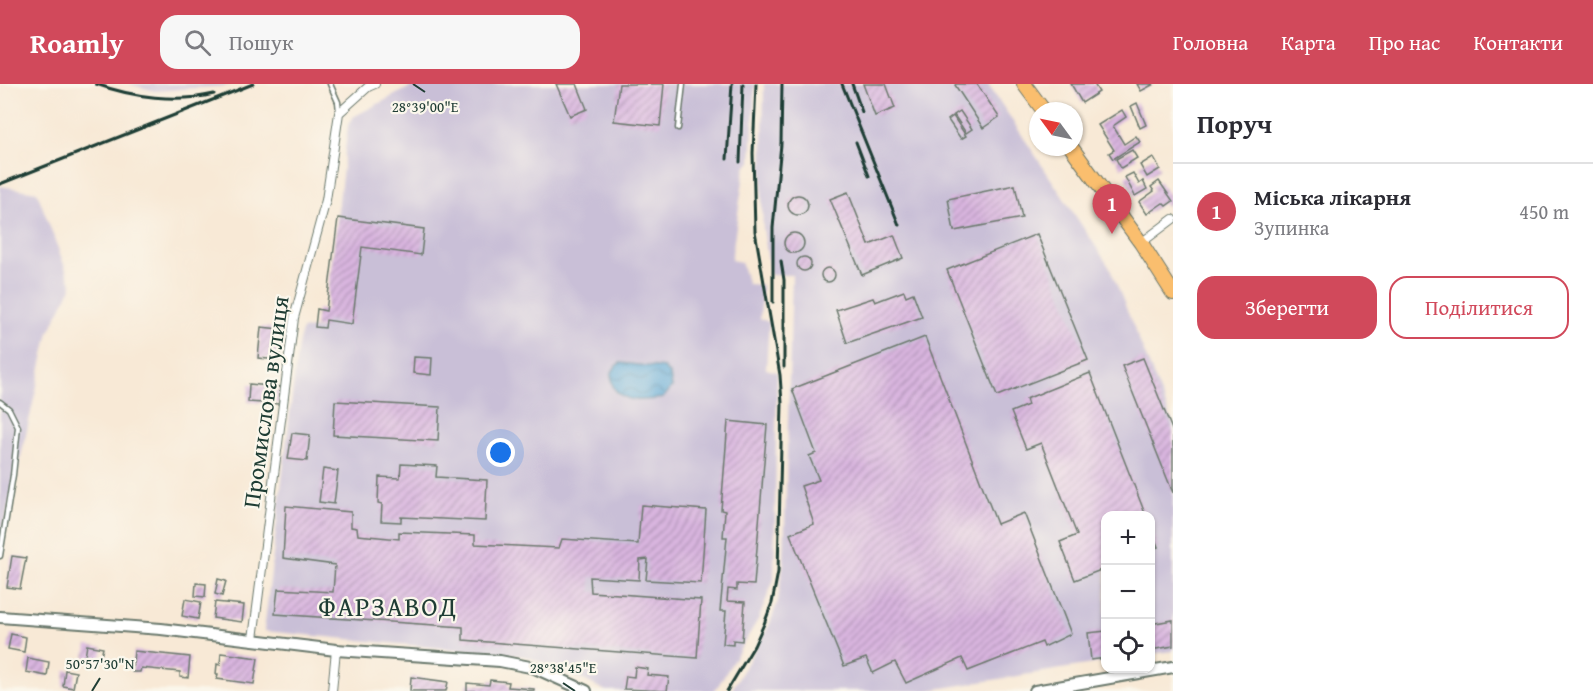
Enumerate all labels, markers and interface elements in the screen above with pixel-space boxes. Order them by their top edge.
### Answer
search box [160,15,580,69]
text: Roamly [30,22,124,63]
icon: search [181,26,214,59]
text: Пошук [229,26,293,58]
text: Головна [1173,27,1248,58]
text: Карта [1281,27,1336,58]
text: Про нас [1369,27,1440,58]
text: Контакти [1473,27,1563,58]
text: 28°39'00"E [392,96,459,117]
north arrow [1029,102,1083,156]
text: Поруч [1197,104,1272,143]
text: Міська лікарня [1254,181,1411,213]
pin: 1 [1092,184,1132,234]
text: 1 [1211,197,1222,226]
text: 450 m [1519,197,1569,226]
text: Зупинка [1254,213,1329,242]
button: Зберегти [1197,276,1377,339]
button: Поділитися [1389,276,1569,339]
street label: Промислова вулиця [233,294,298,510]
your location [486,438,515,467]
map controls [1101,511,1155,673]
button: + [1101,511,1155,565]
button: − [1101,565,1155,619]
district label: ФАРЗАВОД [318,586,458,626]
button: locate [1101,619,1155,673]
text: 50°57'30"N [66,653,135,674]
text: 28°38'45"E [530,657,597,678]

